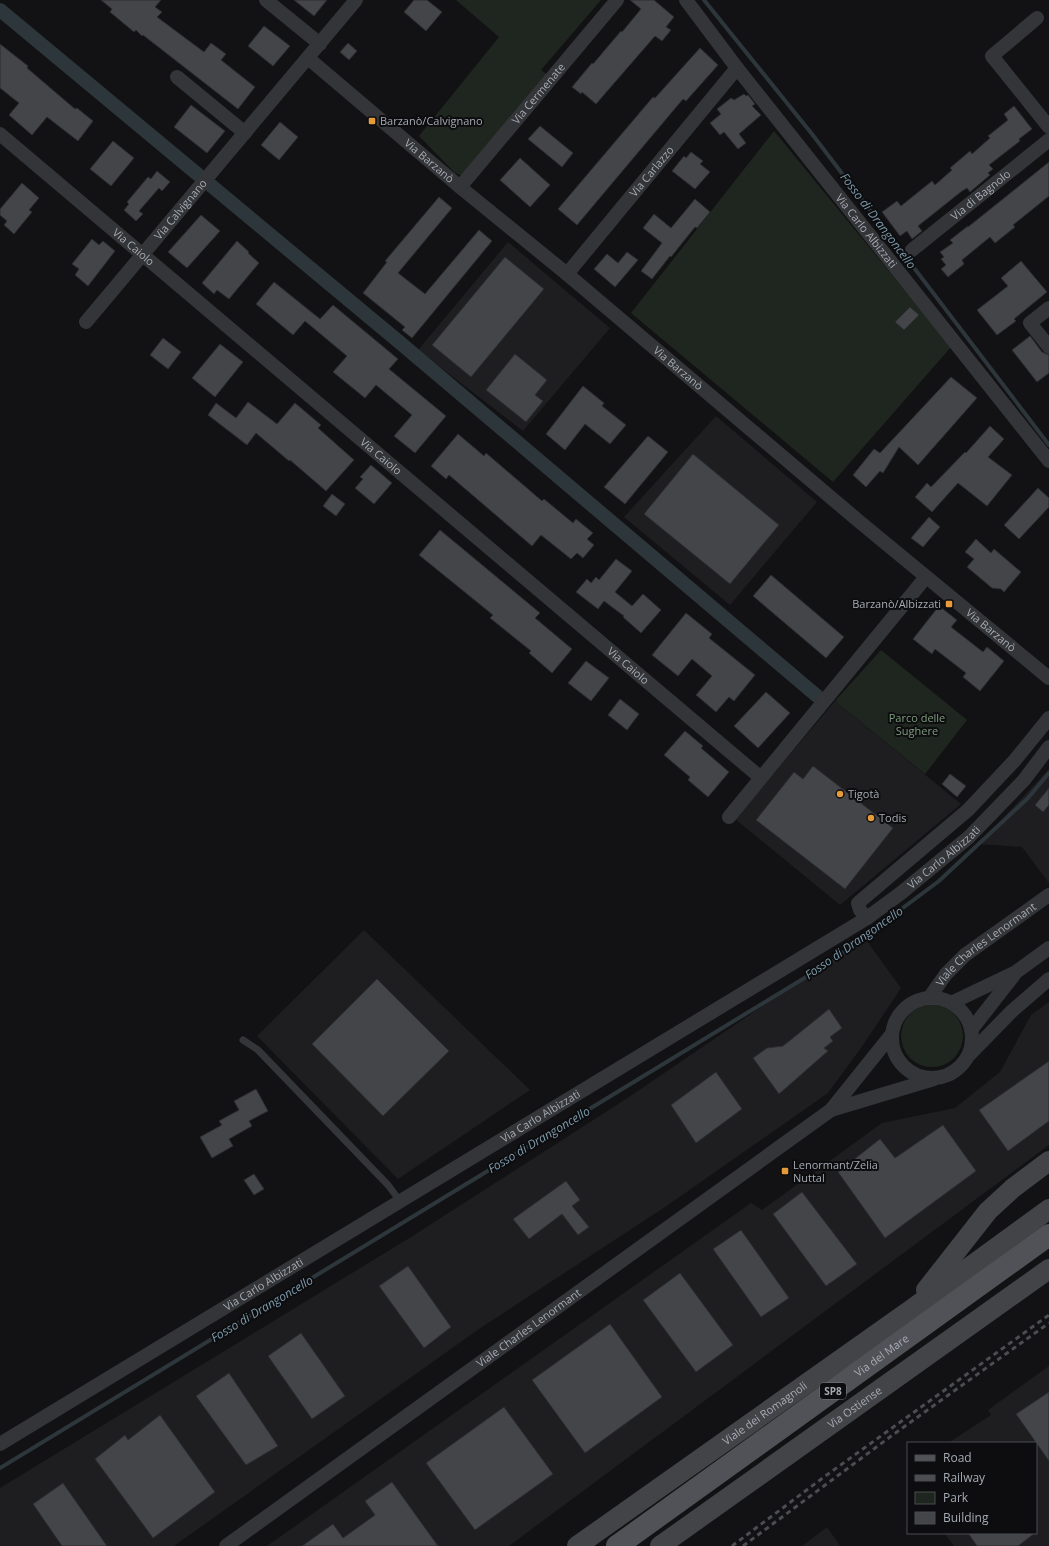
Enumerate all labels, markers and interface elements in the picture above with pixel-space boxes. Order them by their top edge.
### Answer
street label: Via Cermenate [508,60,568,127]
place label: Barzanò/Calvignano [380,113,483,128]
marker: Barzanò/Calvignano [367,116,377,126]
street label: Via Barzanò [402,135,458,186]
street label: Via Carlazzo [626,142,677,200]
street label: Via di Bagnolo [947,166,1014,223]
water label: Fosso di Drangoncello [837,169,920,272]
street label: Via Calvignano [150,175,210,242]
street label: Via Carlo Albizzati [833,190,901,271]
street label: Via Caiolo [110,225,158,269]
street label: Via Barzanò [651,342,707,393]
street label: Via Caiolo [357,434,406,478]
place label: Barzanò/Albizzati [852,596,941,611]
marker: Barzanò/Albizzati [944,599,954,609]
street label: Via Barzanò [963,605,1020,655]
street label: Via Caiolo [605,643,653,687]
park label: Parco delle Sughere [889,710,945,738]
place label: Tigotà [848,786,879,801]
marker: Tigotà [835,789,845,799]
place label: Todis [879,810,906,825]
marker: Todis [866,813,876,823]
street label: Via Carlo Albizzati [904,822,983,892]
street label: Viale Charles Lenormant [932,899,1039,989]
water label: Fosso di Drangoncello [801,902,906,983]
street label: Via Carlo Albizzati [497,1086,583,1146]
water label: Fosso di Drangoncello [484,1102,593,1177]
place label: Lenormant/Zelia Nuttal [793,1157,878,1185]
marker: Lenormant/Zelia Nuttal [780,1166,790,1176]
street label: Via Carlo Albizzati [220,1254,306,1314]
water label: Fosso di Drangoncello [207,1271,316,1346]
street label: Viale Charles Lenormant [473,1285,584,1370]
street label: Via del Mare [851,1330,911,1380]
street label: Viale dei Romagnoli [719,1378,810,1448]
road number: SP8 [820,1383,846,1399]
street label: Via Ostiense [824,1383,884,1431]
legend [907,1442,1037,1534]
text: Road [943,1449,972,1466]
text: Railway [943,1469,986,1486]
text: Park [943,1489,969,1506]
text: Building [943,1509,989,1526]

